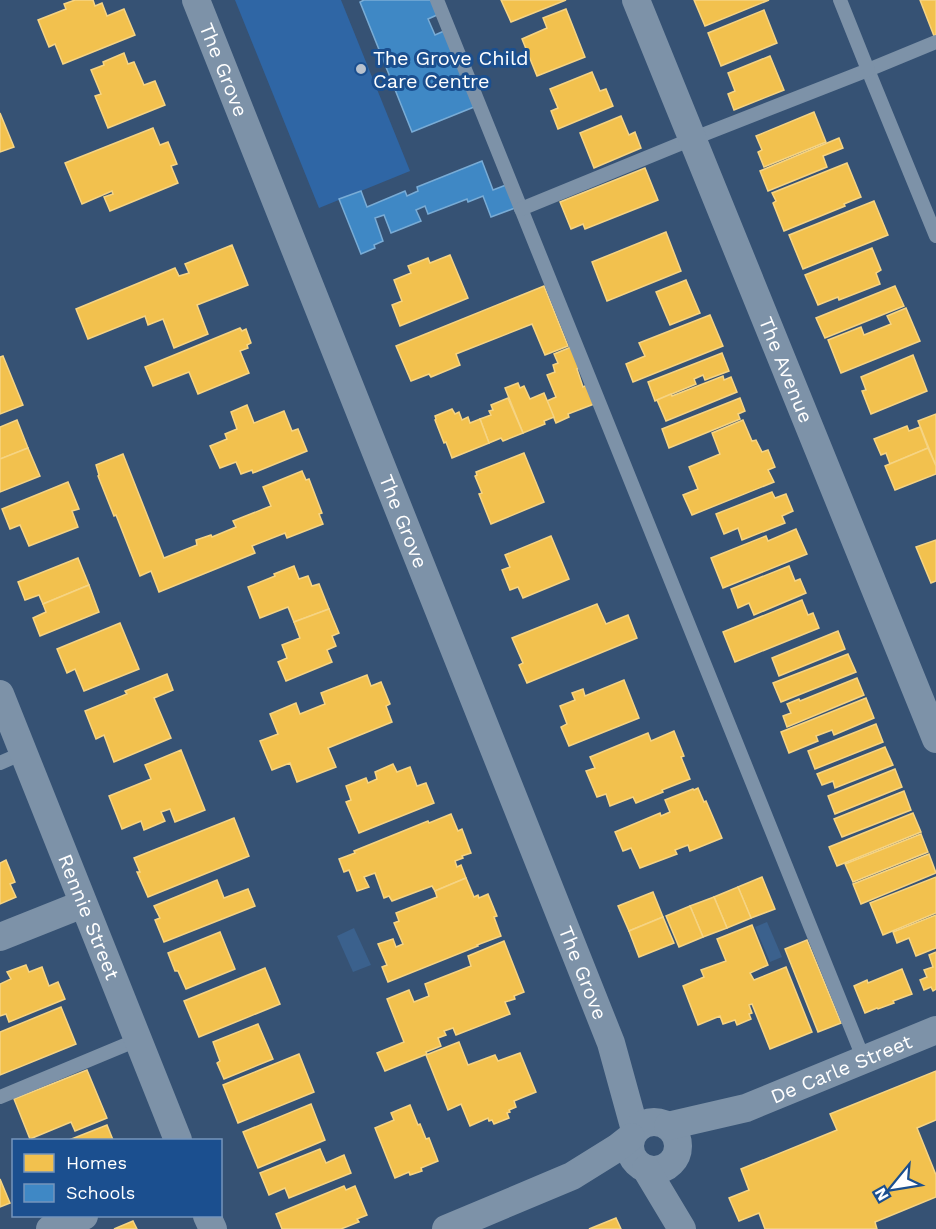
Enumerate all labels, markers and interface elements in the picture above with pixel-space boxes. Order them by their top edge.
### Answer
street label: The Grove [194,19,253,120]
place label: The Grove Child Care Centre [373,46,529,93]
marker: The Grove Child Care Centre [354,62,368,76]
street label: The Avenue [754,313,818,426]
street label: The Grove [374,471,433,572]
street label: Rennie Street [53,851,125,984]
street label: The Grove [554,923,612,1023]
street label: De Carle Street [767,1029,916,1109]
legend [12,1139,222,1217]
text: Homes [66,1152,127,1173]
north arrow [864,1157,924,1217]
text: Schools [66,1182,135,1203]
text: N [870,1184,893,1204]

